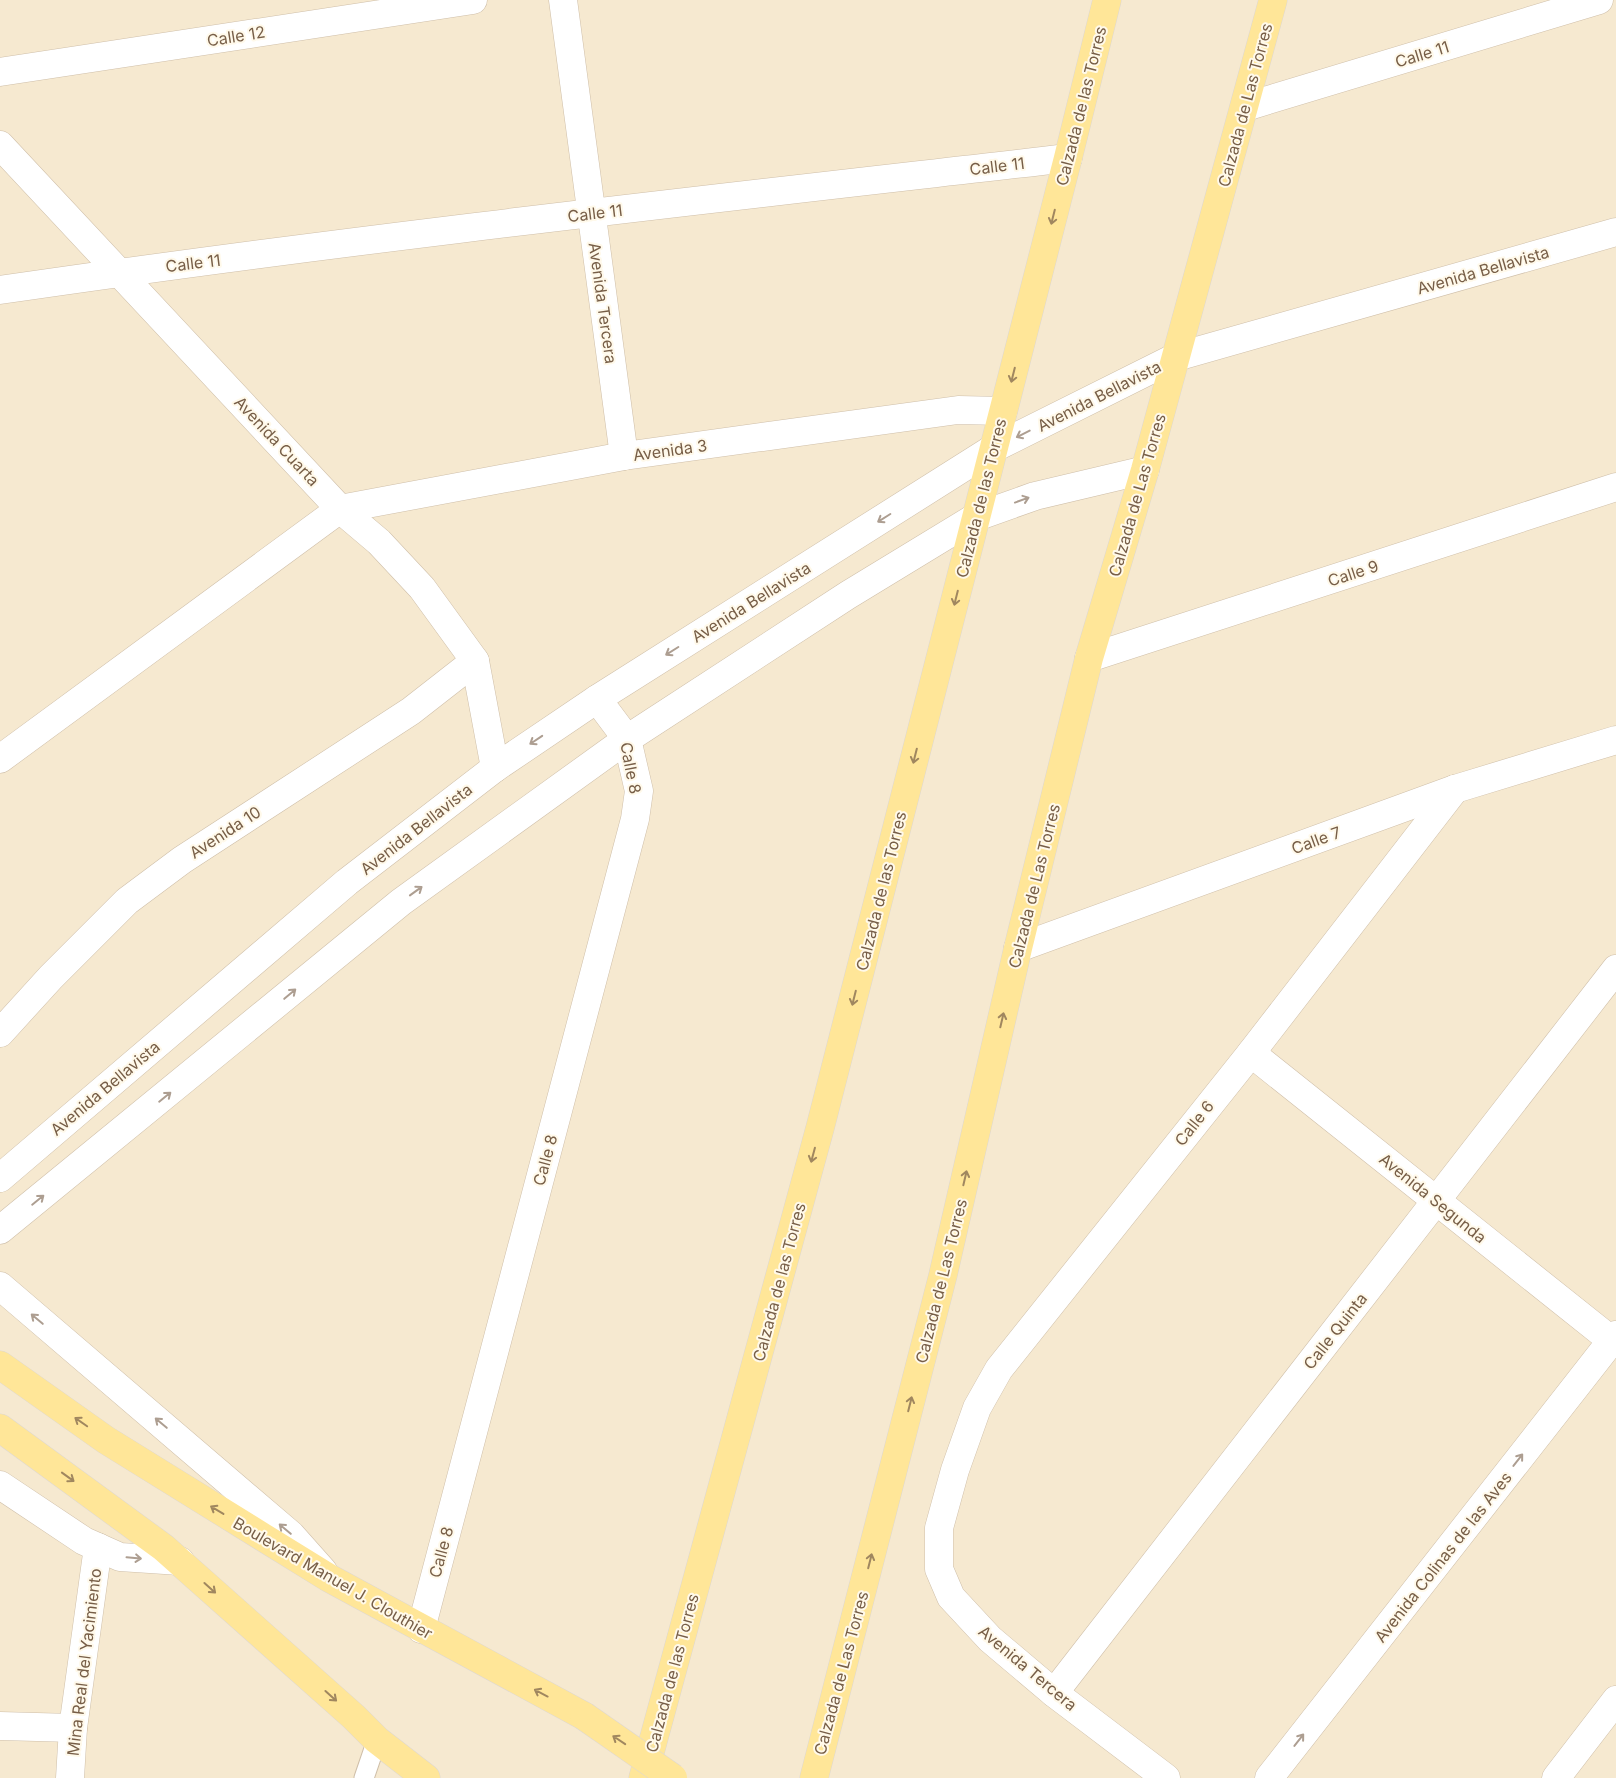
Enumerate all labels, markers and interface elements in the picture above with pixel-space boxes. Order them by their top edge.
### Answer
street label: Calzada de Las Torres [1214,21,1276,189]
street label: Calle 12 [206,22,266,50]
street label: Calzada de las Torres [1052,24,1110,188]
street label: Calle 11 [1393,36,1451,72]
street label: Calle 11 [968,153,1026,179]
street label: Calle 11 [566,200,624,226]
one-way arrow [1048,209,1057,225]
street label: Avenida Tercera [585,241,621,365]
street label: Avenida Bellavista [1415,242,1551,298]
street label: Calle 11 [164,250,222,276]
street label: Avenida Bellavista [1034,356,1164,436]
one-way arrow [1007,366,1017,382]
street label: Avenida Cuarta [230,392,324,490]
street label: Calzada de Las Torres [1104,411,1170,579]
street label: Calzada de las Torres [952,416,1010,580]
one-way arrow [1016,430,1031,439]
street label: Avenida 3 [632,435,708,465]
one-way arrow [1014,495,1029,504]
one-way arrow [877,513,891,523]
street label: Calle 9 [1325,555,1381,591]
street label: Avenida Bellavista [688,557,814,647]
one-way arrow [950,590,960,606]
one-way arrow [666,647,680,657]
one-way arrow [529,735,543,745]
street label: Calle 8 [616,740,646,796]
one-way arrow [910,747,920,763]
street label: Avenida Bellavista [356,779,476,879]
street label: Avenida 10 [186,802,264,862]
street label: Calzada de Las Torres [1004,802,1064,970]
street label: Calzada de las Torres [852,809,910,973]
street label: Calle 7 [1288,822,1344,858]
one-way arrow [409,886,423,896]
one-way arrow [283,988,296,999]
one-way arrow [848,990,858,1006]
one-way arrow [998,1012,1007,1028]
street label: Avenida Bellavista [46,1036,164,1140]
one-way arrow [158,1092,171,1103]
street label: Calle 6 [1170,1096,1218,1150]
street label: Calle 8 [529,1132,561,1188]
one-way arrow [808,1147,817,1163]
street label: Avenida Segunda [1376,1149,1490,1247]
one-way arrow [961,1171,970,1187]
one-way arrow [31,1194,44,1205]
street label: Calzada de Las Torres [911,1197,971,1365]
street label: Calzada de las Torres [748,1200,810,1364]
street label: Calle Quinta [1299,1289,1371,1373]
one-way arrow [30,1313,43,1324]
one-way arrow [906,1396,915,1412]
one-way arrow [74,1417,88,1427]
one-way arrow [155,1418,168,1429]
one-way arrow [1513,1454,1524,1467]
street label: Avenida Colinas de las Aves [1370,1468,1516,1646]
one-way arrow [61,1472,75,1482]
one-way arrow [210,1505,224,1516]
street label: Boulevard Manuel J. Clouthier [230,1513,436,1643]
one-way arrow [278,1523,291,1534]
street label: Calle 8 [425,1524,457,1580]
one-way arrow [125,1553,141,1563]
one-way arrow [866,1554,875,1570]
street label: Mina Real del Yacimiento [63,1567,105,1757]
one-way arrow [203,1582,216,1593]
street label: Calzada de Las Torres [810,1589,872,1757]
street label: Calzada de las Torres [641,1591,703,1755]
street label: Avenida Tercera [975,1621,1081,1715]
one-way arrow [534,1688,549,1698]
one-way arrow [324,1690,337,1702]
one-way arrow [1294,1734,1305,1747]
one-way arrow [612,1735,626,1745]

